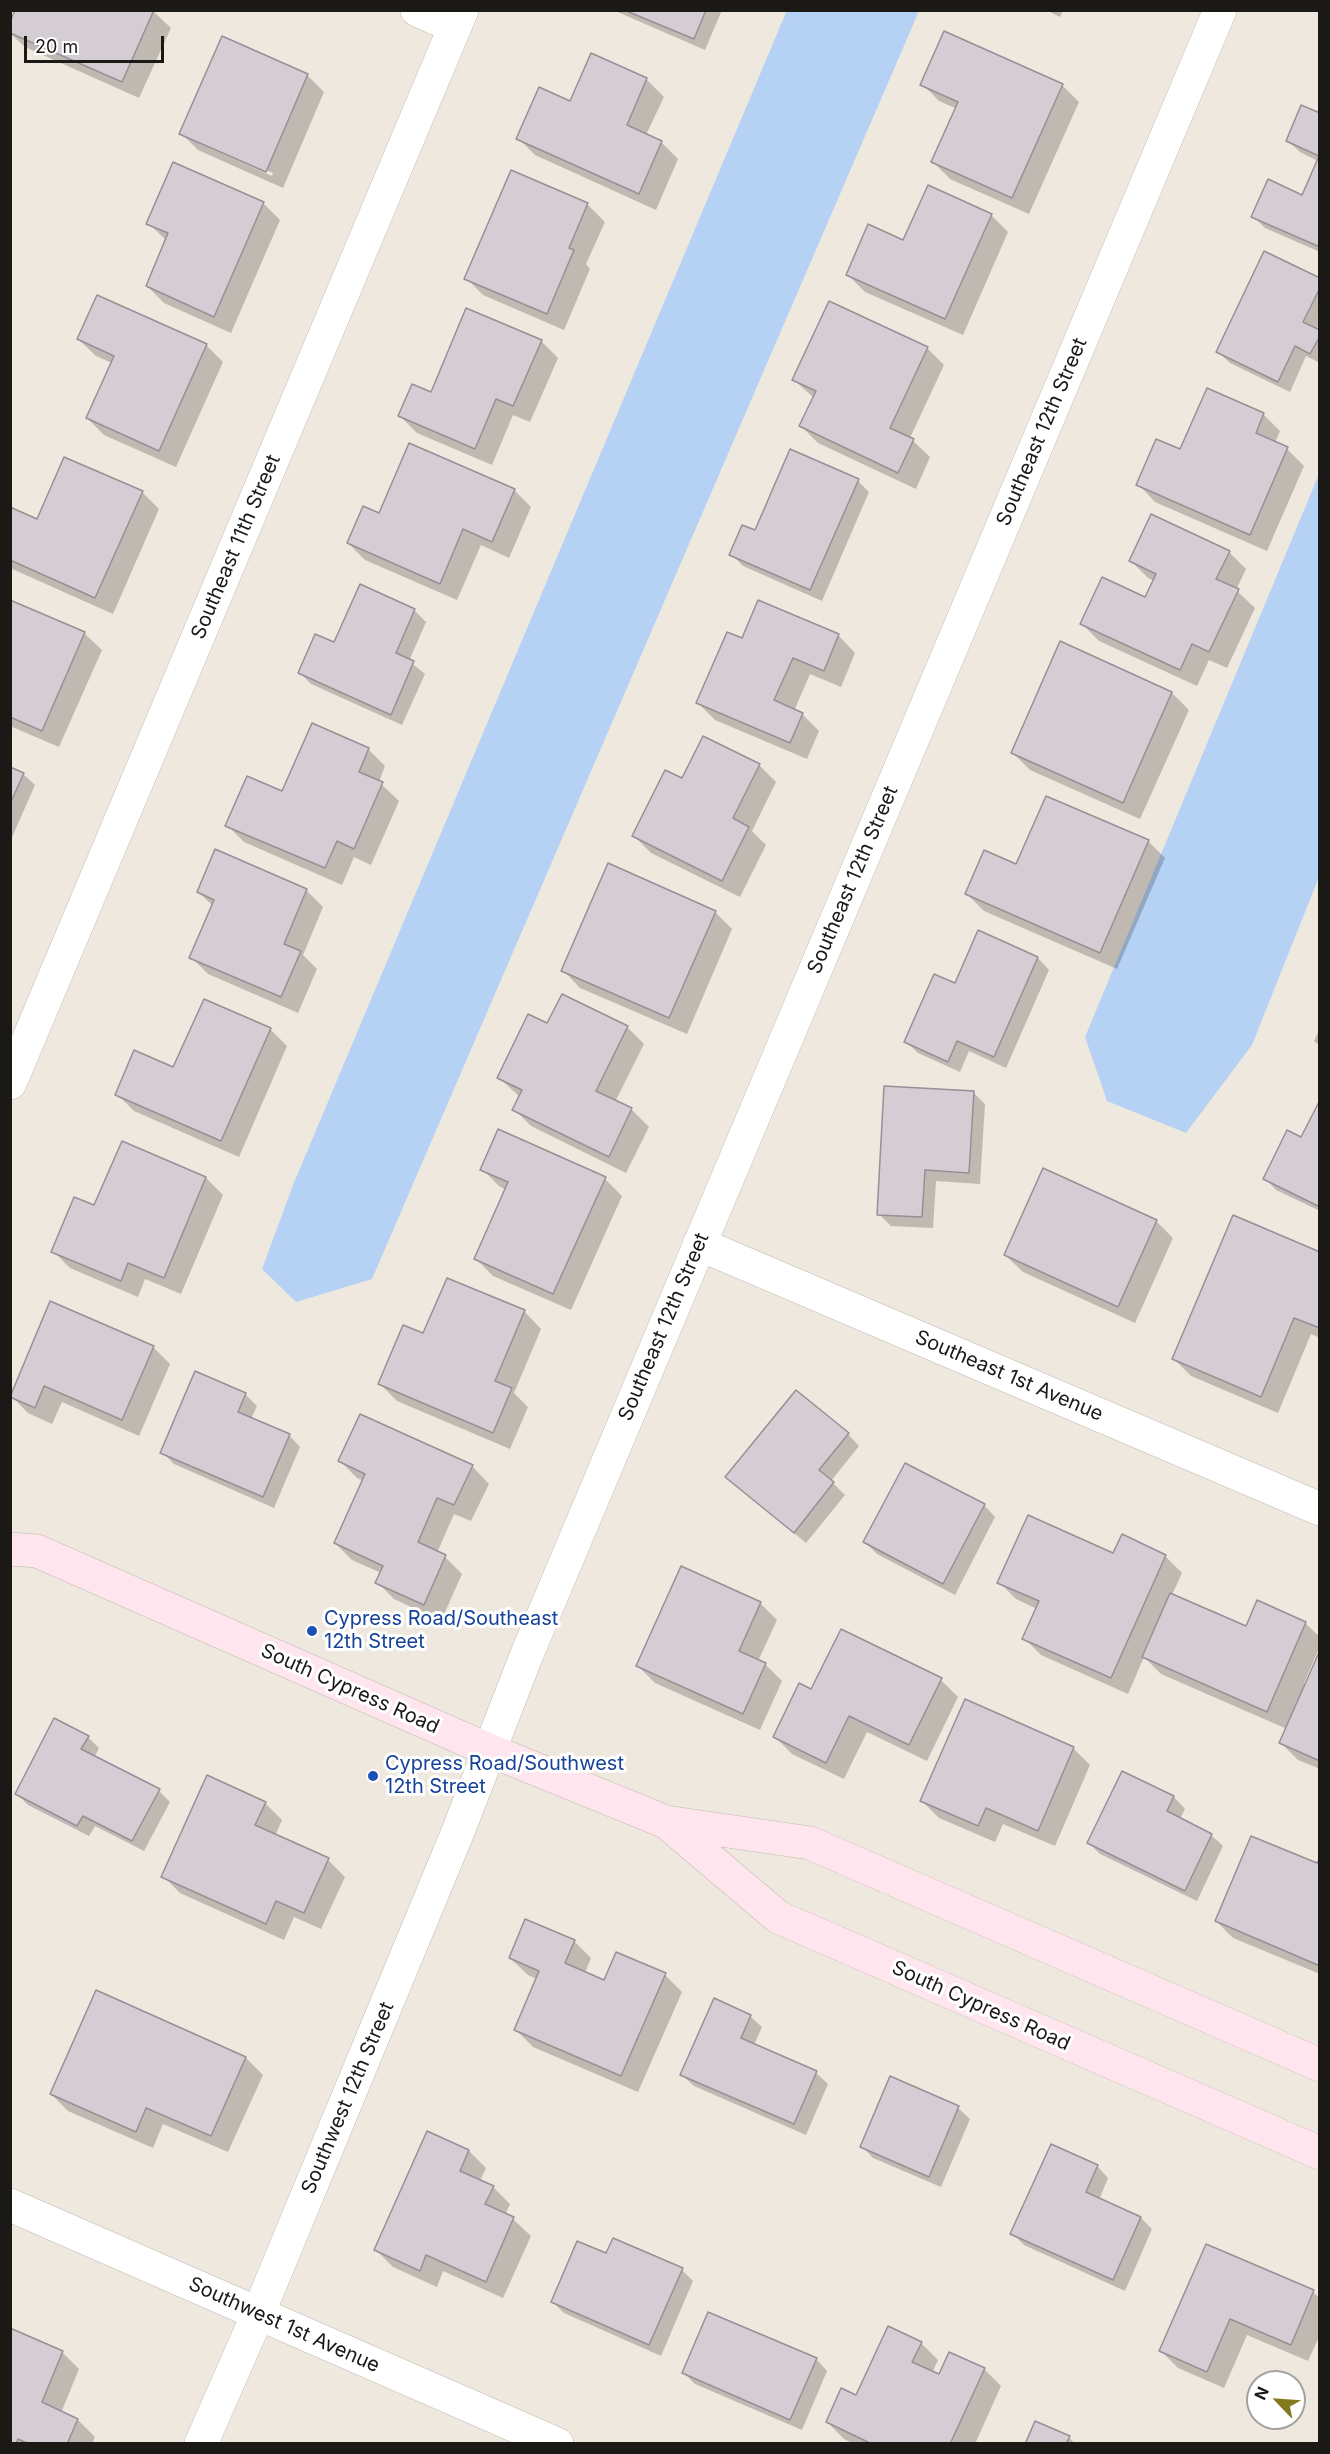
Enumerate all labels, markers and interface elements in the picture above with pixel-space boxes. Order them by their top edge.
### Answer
scale bar [27,24,166,62]
text: 20 m [35,36,78,57]
street label: Southeast 12th Street [992,335,1092,529]
street label: Southeast 11th Street [186,451,286,643]
street label: Southeast 12th Street [803,783,903,977]
street label: Southeast 12th Street [614,1230,714,1424]
street label: Southeast 1st Avenue [911,1326,1107,1426]
place label: Cypress Road/Southeast 12th Street [324,1607,558,1654]
marker: Cypress Road/Southeast 12th Street [305,1624,319,1638]
street label: South Cypress Road [257,1639,443,1739]
place label: Cypress Road/Southwest 12th Street [385,1752,624,1799]
marker: Cypress Road/Southwest 12th Street [366,1769,380,1783]
street label: South Cypress Road [888,1956,1074,2056]
street label: Southwest 12th Street [297,1998,399,2198]
street label: Southwest 1st Avenue [185,2272,383,2378]
north arrow [1246,2370,1306,2430]
text: N [1250,2383,1273,2403]

